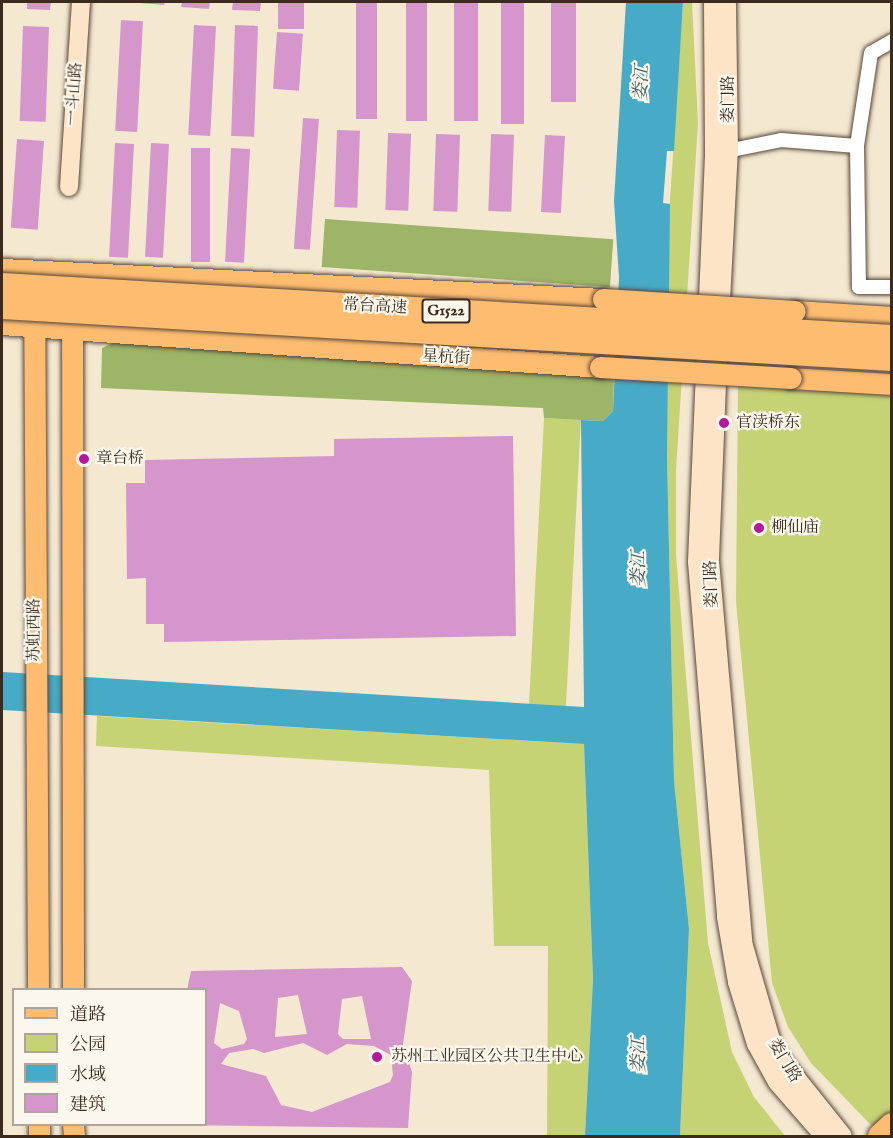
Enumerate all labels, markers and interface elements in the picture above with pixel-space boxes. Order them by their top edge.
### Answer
street label: 一斗山路 [63,61,87,127]
water label: 娄江 [631,64,655,102]
street label: 娄门路 [719,75,739,123]
street label: 常台高速 [343,296,407,318]
road number: G1522 [420,299,472,323]
street label: 星杭街 [422,347,470,369]
place label: 官渎桥东 [736,413,800,433]
marker: 官渎桥东 [717,416,731,430]
place label: 章台桥 [96,449,144,469]
marker: 章台桥 [77,452,91,466]
place label: 柳仙庙 [771,518,819,538]
marker: 柳仙庙 [752,521,766,535]
water label: 娄江 [629,551,651,587]
street label: 娄门路 [702,560,722,608]
street label: 苏虹西路 [25,598,45,662]
legend [12,988,207,1126]
text: 道路 [70,1004,106,1027]
text: 公园 [70,1034,106,1057]
street label: 娄门路 [763,1035,805,1087]
water label: 娄江 [629,1037,651,1073]
place label: 苏州工业园区公共卫生中心 [391,1047,583,1067]
marker: 苏州工业园区公共卫生中心 [368,1048,386,1066]
text: 水域 [70,1064,106,1087]
text: 建筑 [70,1094,106,1117]

